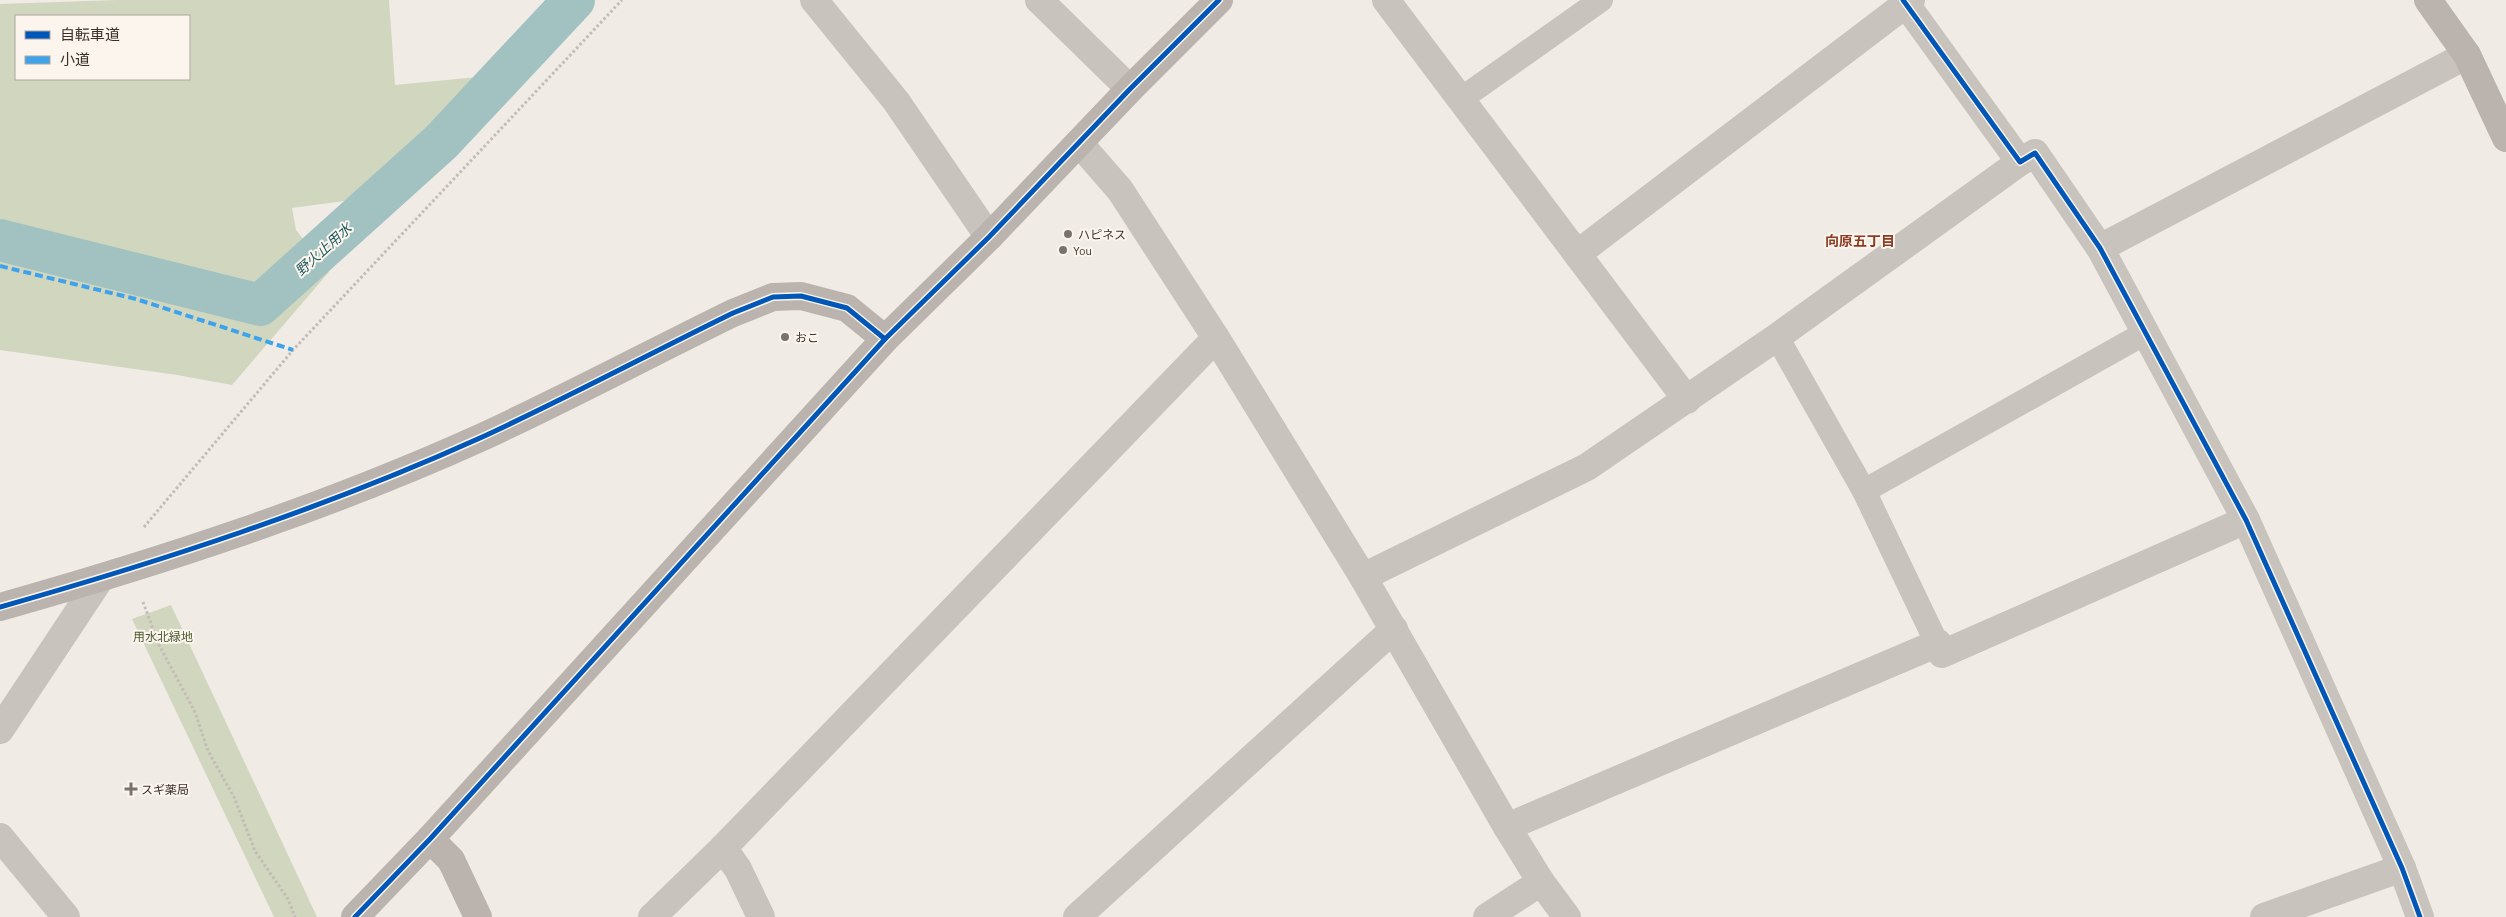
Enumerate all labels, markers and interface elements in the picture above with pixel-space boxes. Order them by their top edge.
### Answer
legend [15,15,190,80]
text: 自転車道 [60,25,120,43]
text: 小道 [60,50,90,68]
water label: 野火止用水 [291,218,356,279]
place label: ハピネス [1078,227,1126,241]
marker: ハピネス [1062,228,1074,240]
district label: 向原五丁目 [1825,232,1895,249]
place label: You [1073,243,1092,257]
marker: You [1057,244,1069,256]
place label: おこ [795,330,819,344]
marker: おこ [779,331,791,343]
park label: 用水北緑地 [133,629,193,643]
place label: スギ薬局 [141,782,189,796]
marker: スギ薬局 [125,783,137,795]

